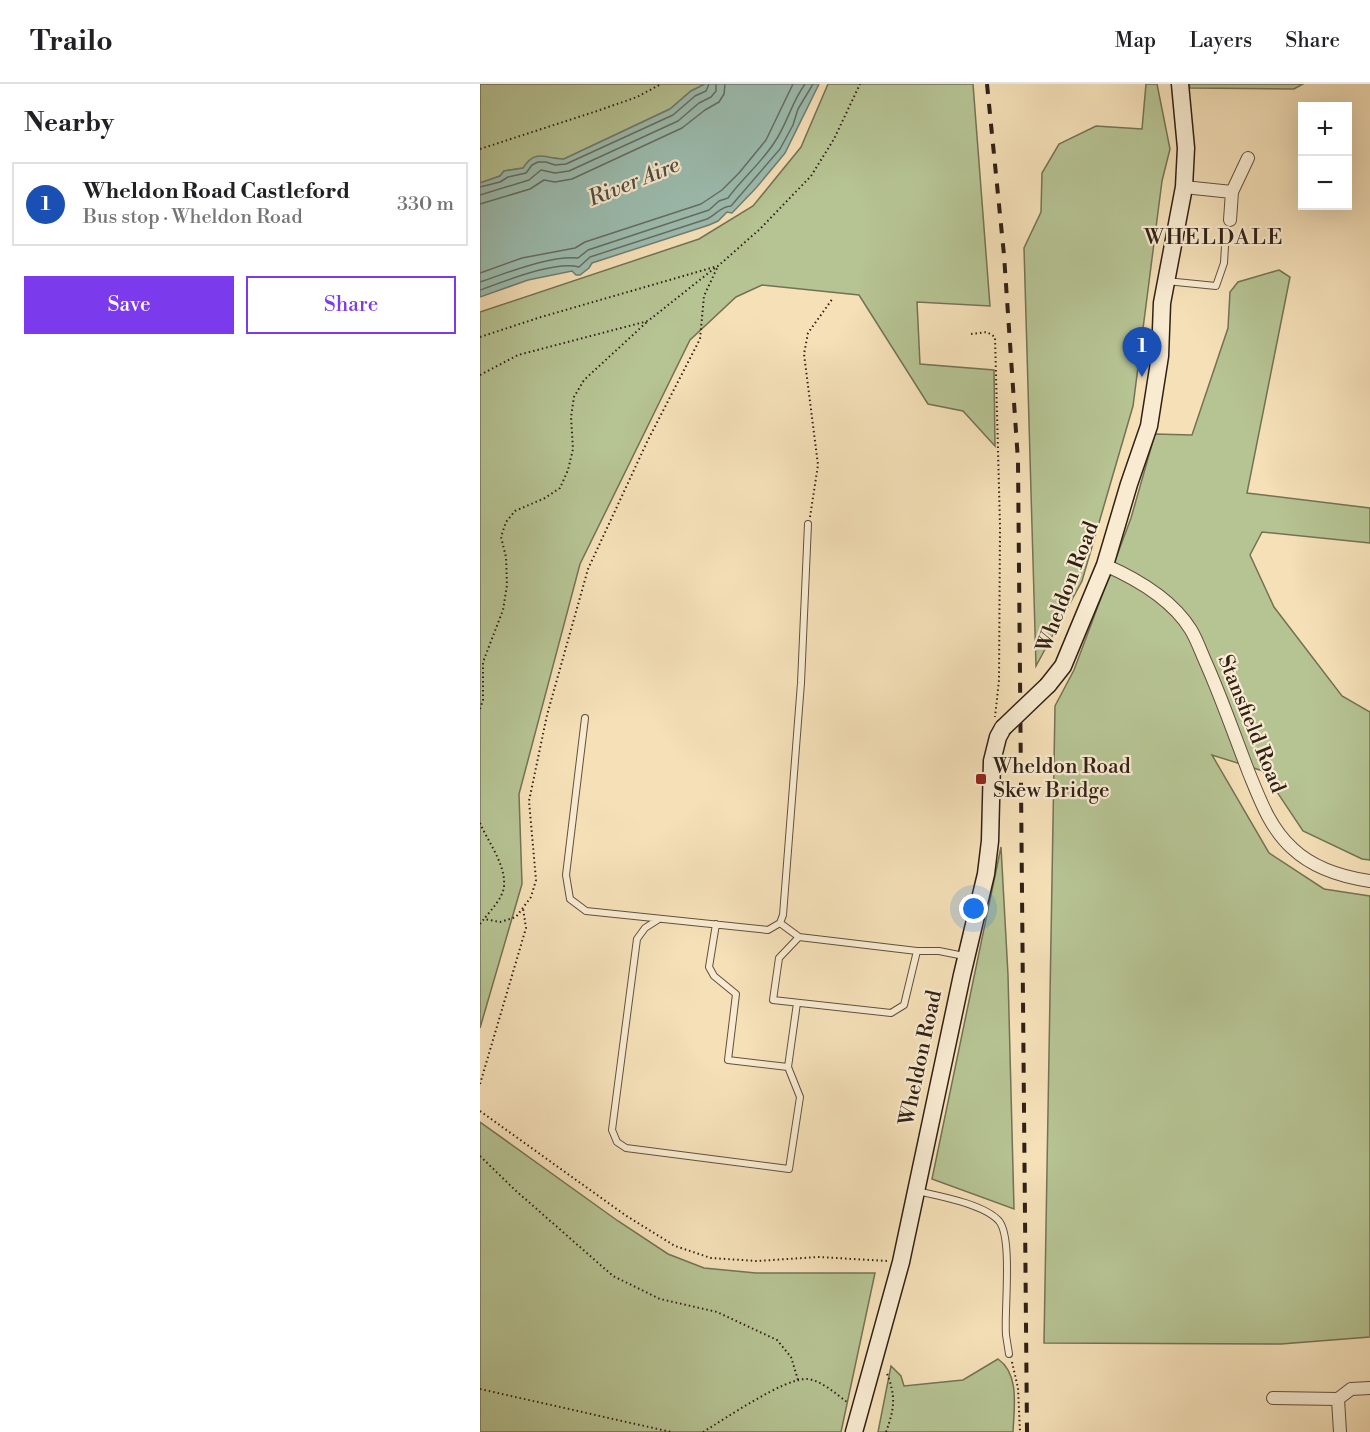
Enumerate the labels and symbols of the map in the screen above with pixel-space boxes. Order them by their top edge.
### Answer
water label: River Aire [583,151,684,213]
district label: WHELDALE [1143,224,1284,251]
pin: 1 [1122,328,1162,377]
street label: Wheldon Road [1031,518,1105,657]
street label: Stansfield Road [1211,651,1291,797]
place label: Wheldon Road Skew Bridge [992,754,1131,804]
marker: Wheldon Road Skew Bridge [974,772,988,786]
your location [959,894,988,923]
street label: Wheldon Road [894,988,948,1129]

